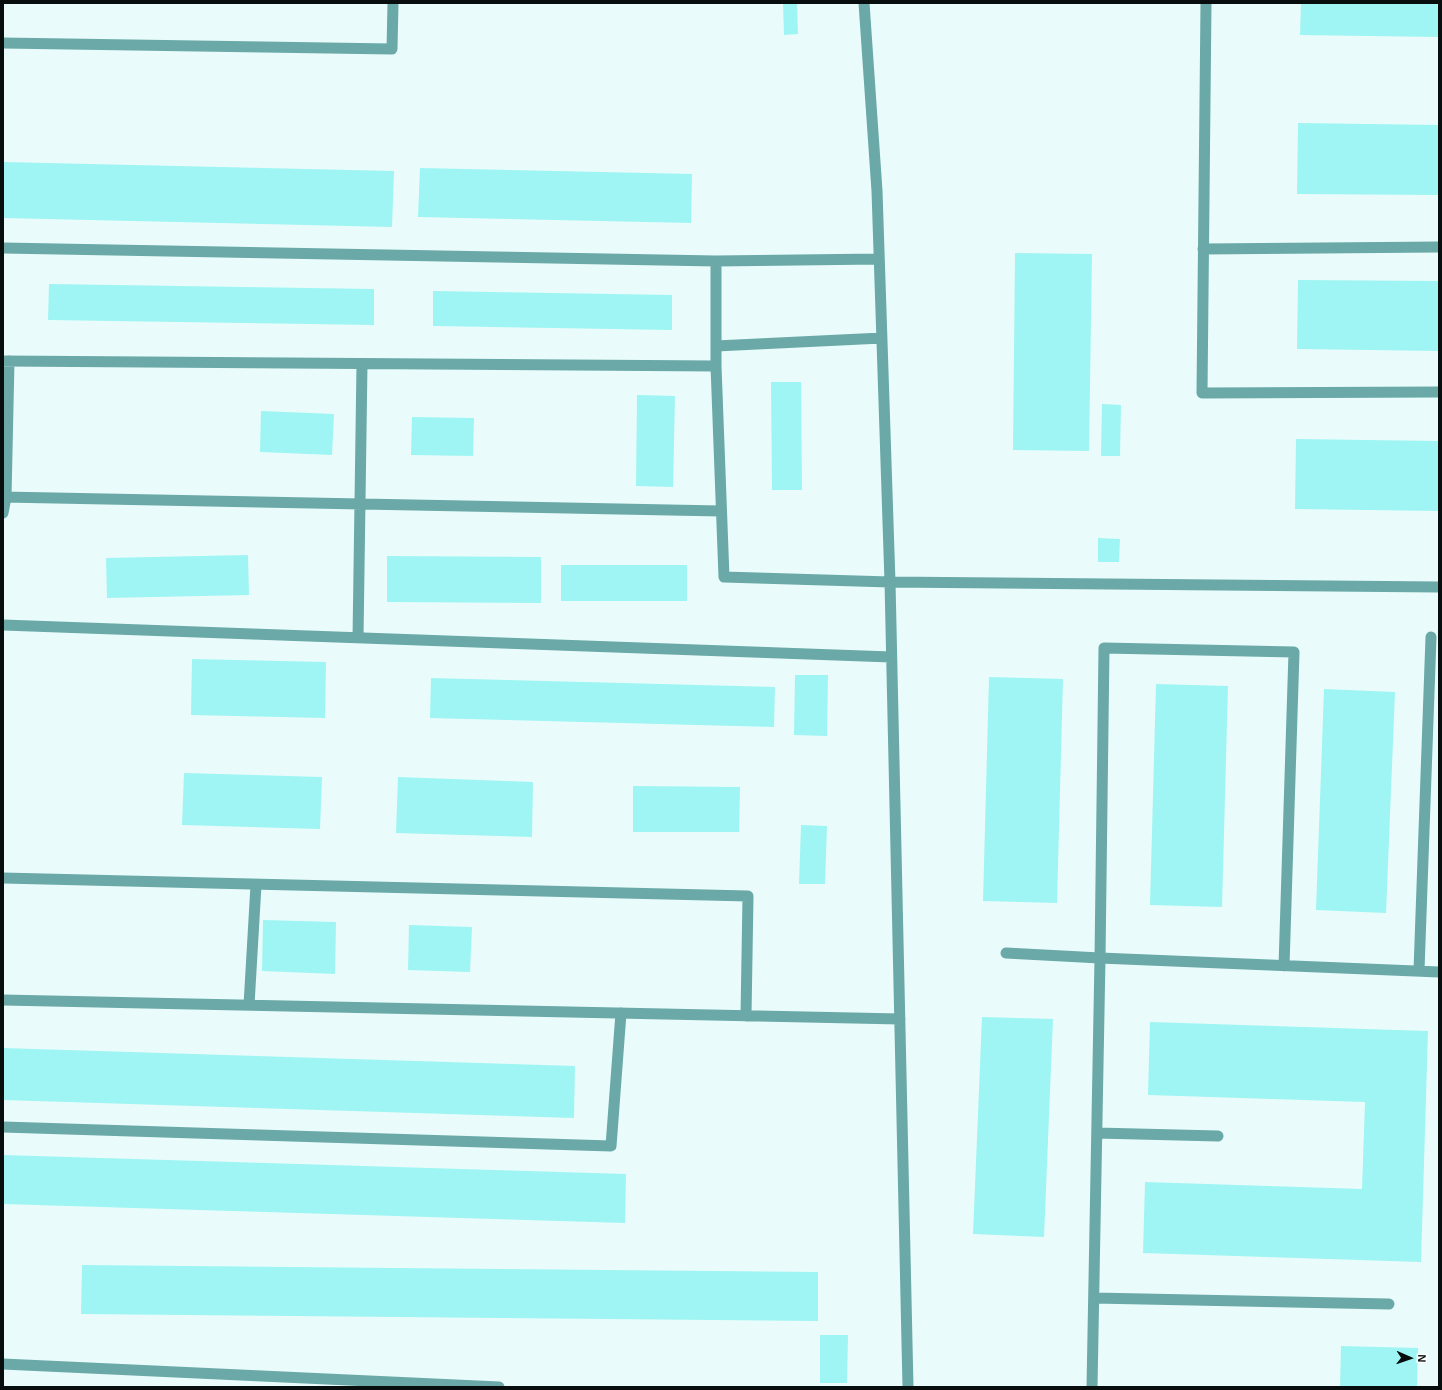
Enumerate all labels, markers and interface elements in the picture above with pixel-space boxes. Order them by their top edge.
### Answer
north arrow [1390,1338,1430,1378]
text: N [1416,1354,1428,1363]

